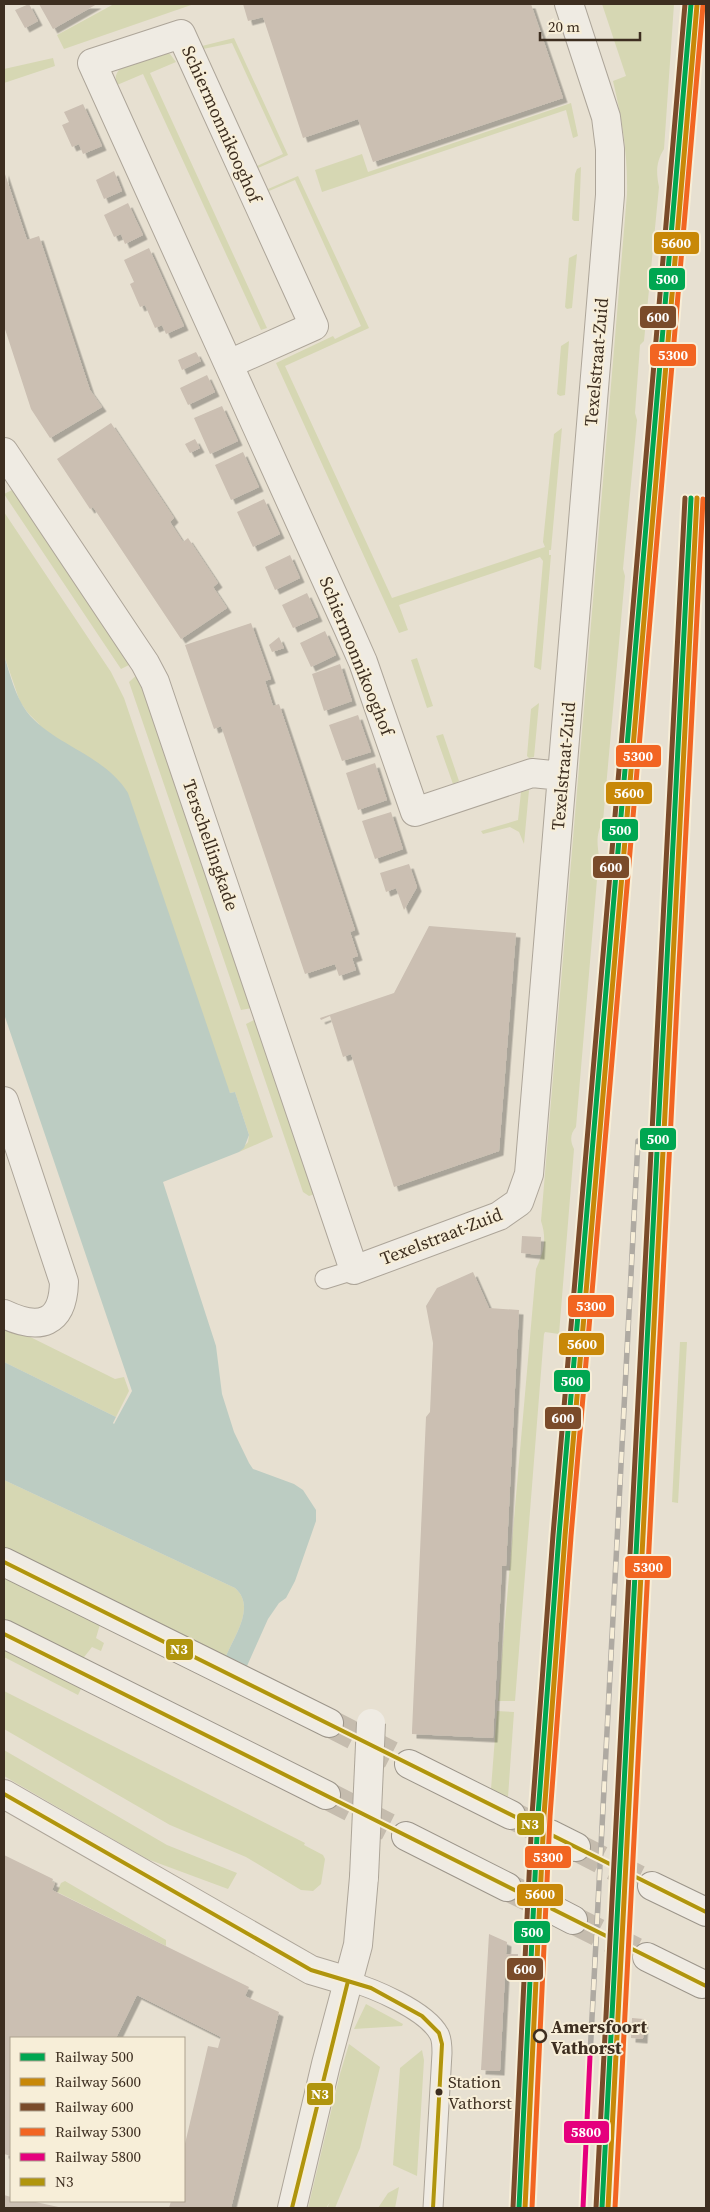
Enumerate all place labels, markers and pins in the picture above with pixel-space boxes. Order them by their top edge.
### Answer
place label: Amersfoort Vathorst [551,2014,647,2060]
marker: Amersfoort Vathorst [533,2029,547,2043]
place label: Station Vathorst [448,2070,512,2115]
marker: Station Vathorst [434,2087,444,2097]

